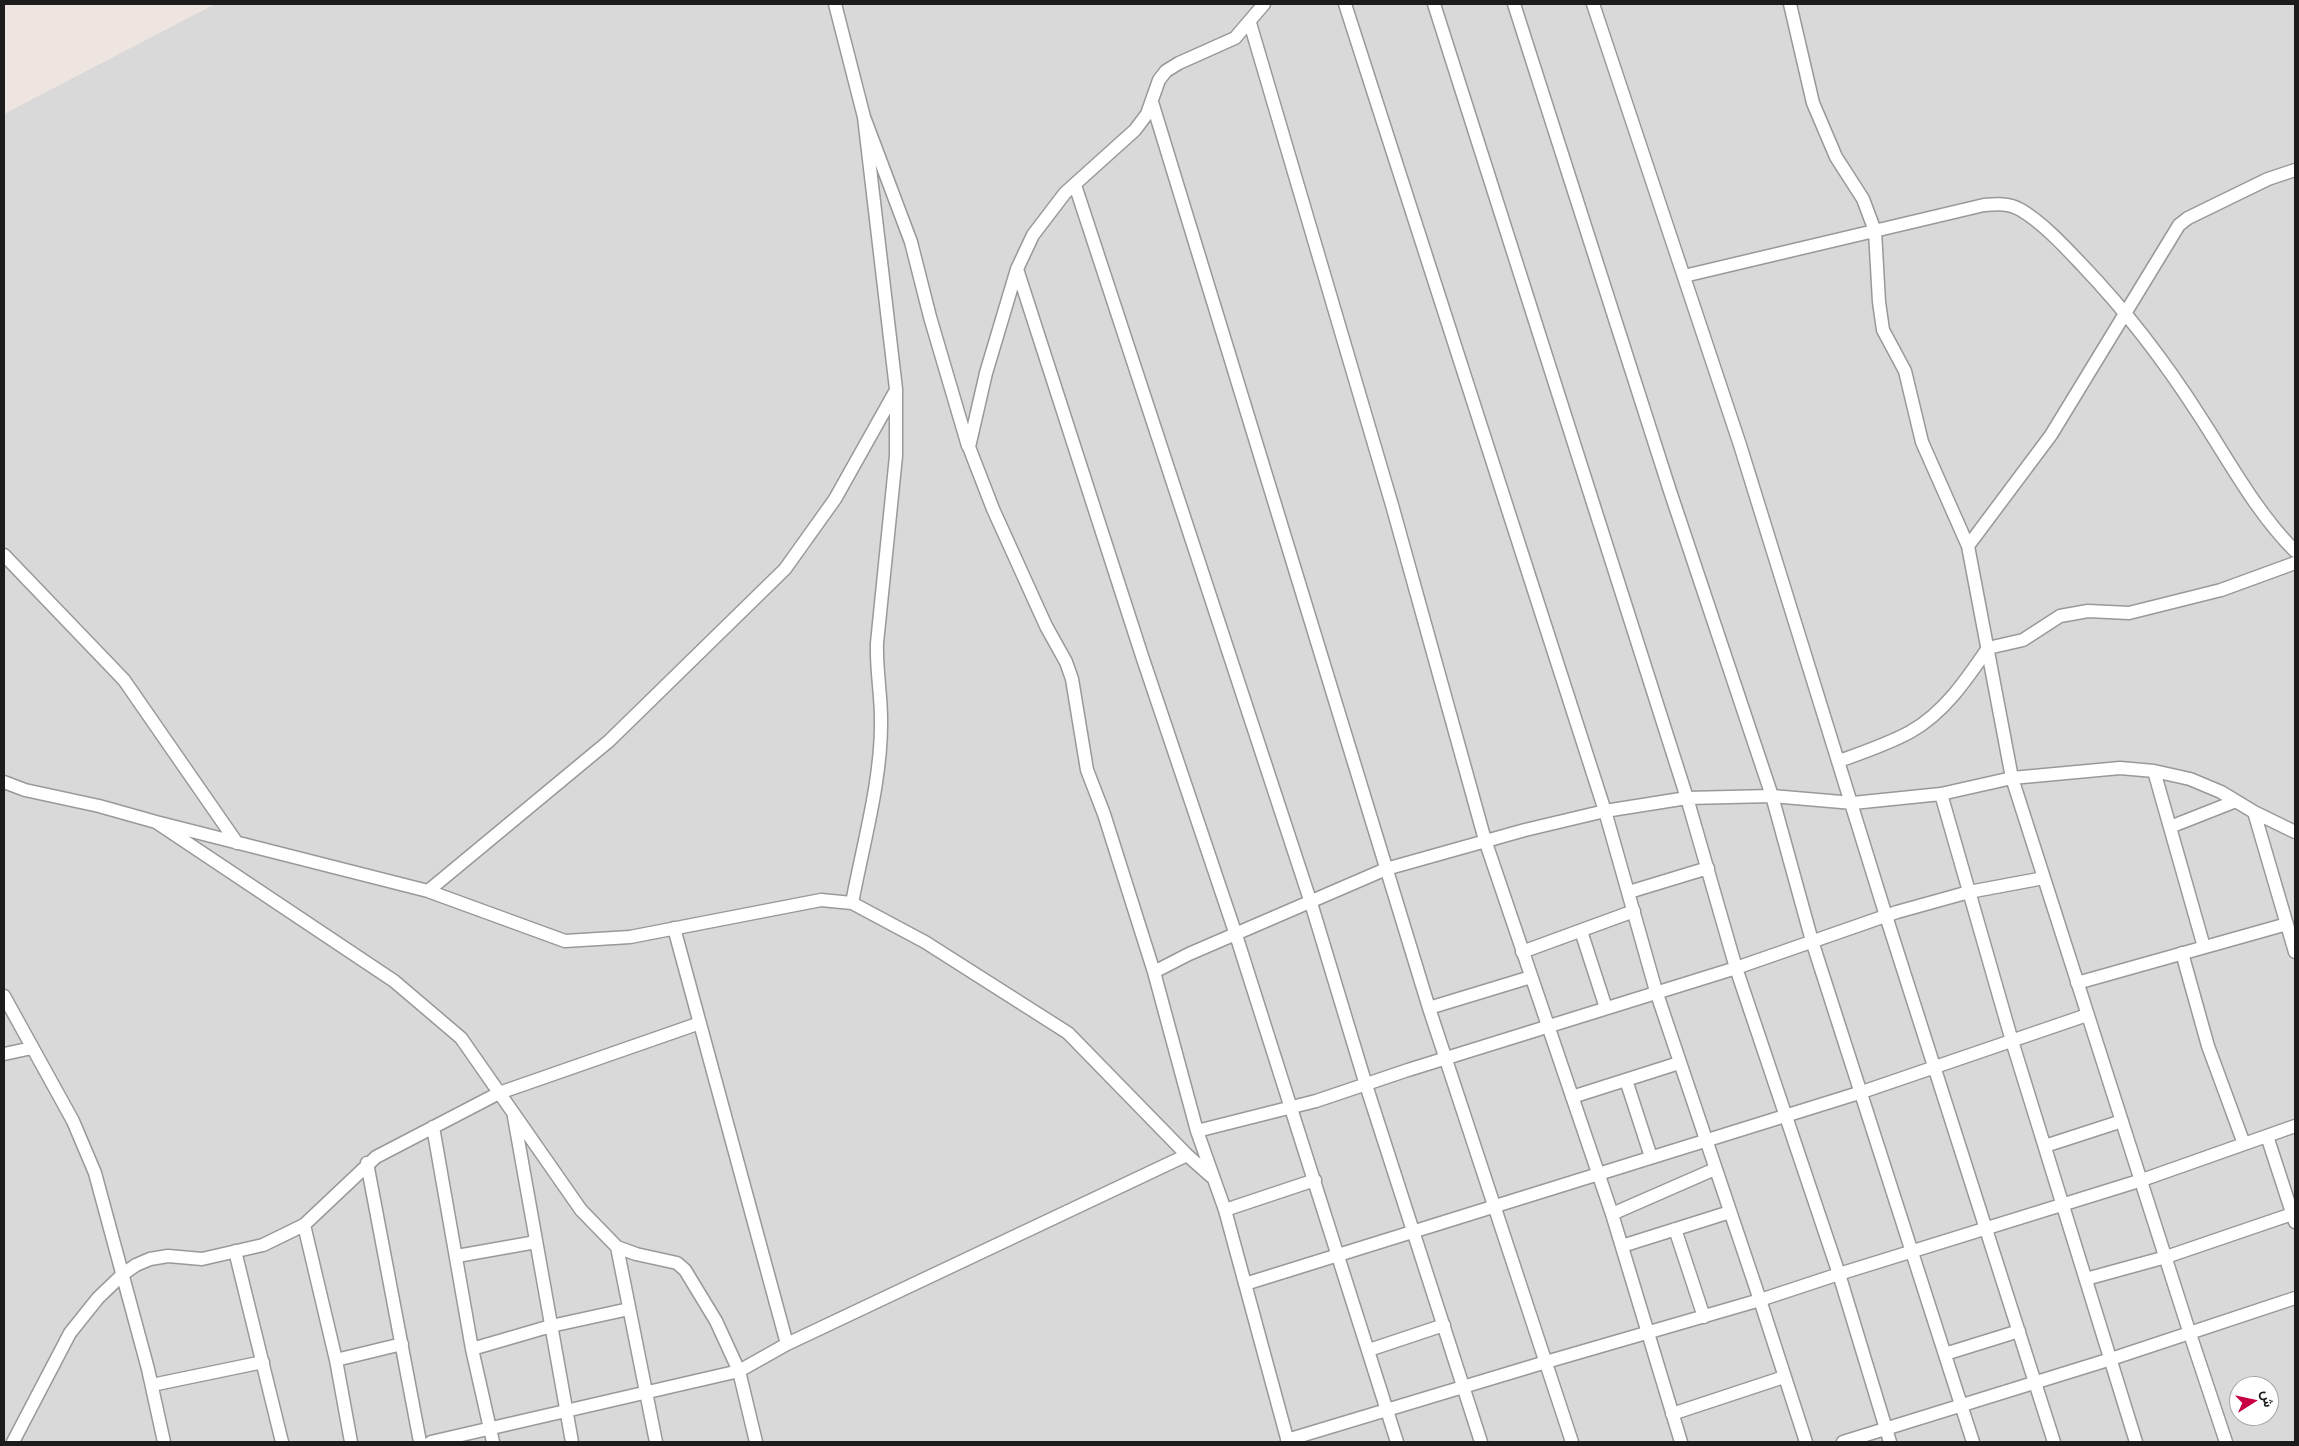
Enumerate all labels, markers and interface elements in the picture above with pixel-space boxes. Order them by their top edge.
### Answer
north arrow [2229,1376,2279,1426]
text: ش [2257,1389,2278,1408]

